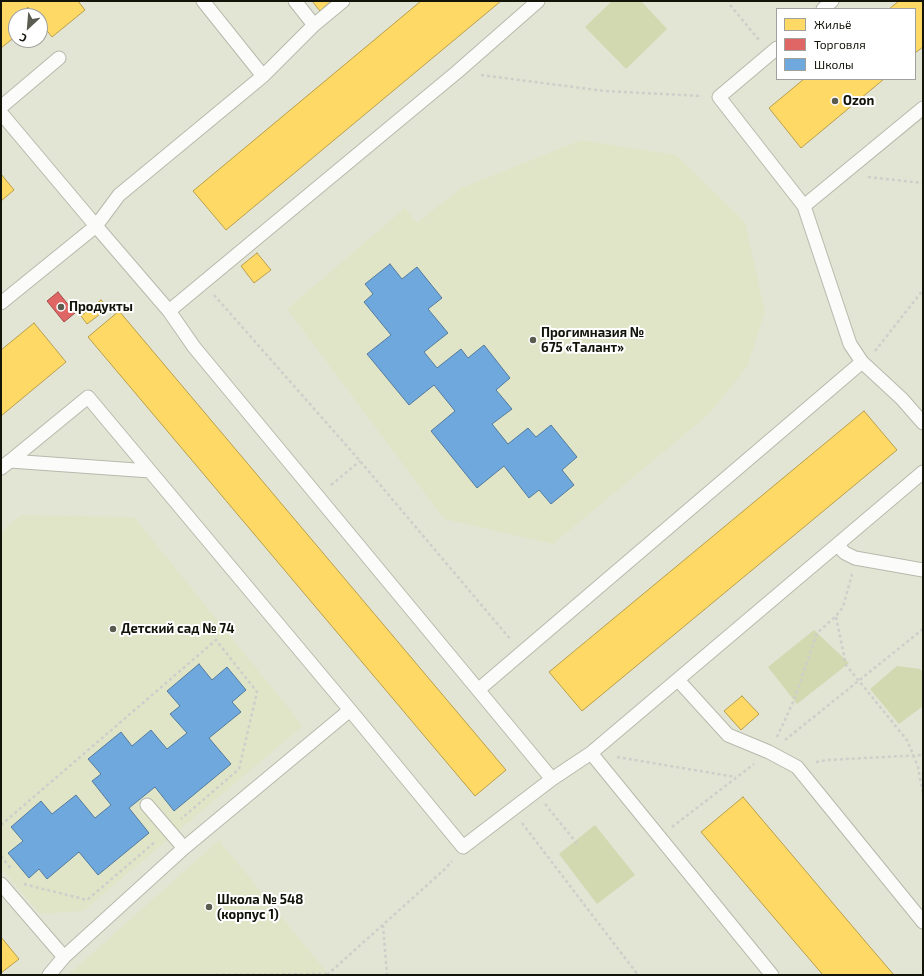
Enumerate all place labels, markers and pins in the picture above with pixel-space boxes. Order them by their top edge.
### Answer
place label: Ozon [843,93,874,109]
marker: Ozon [830,96,840,106]
place label: Продукты [69,299,133,315]
marker: Продукты [56,302,66,312]
place label: Прогимназия № 675 «Талант» [541,325,644,356]
marker: Прогимназия № 675 «Талант» [528,335,538,345]
place label: Детский сад № 74 [121,621,235,637]
marker: Детский сад № 74 [108,624,118,634]
place label: Школа № 548 (корпус 1) [217,892,303,923]
marker: Школа № 548 (корпус 1) [204,902,214,912]

